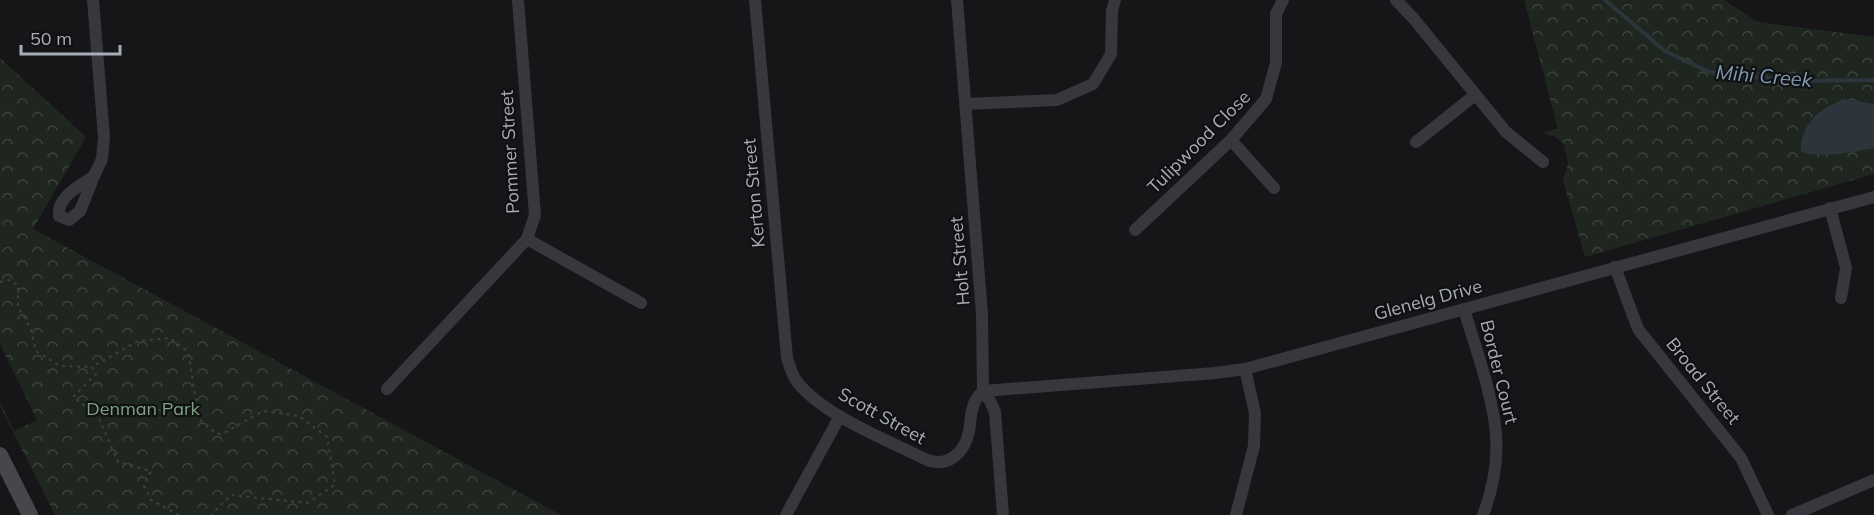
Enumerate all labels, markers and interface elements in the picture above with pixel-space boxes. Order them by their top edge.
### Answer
scale bar [21,18,120,56]
text: 50 m [30,27,72,50]
water label: Mihi Creek [1715,59,1814,92]
street label: Tulipwood Close [1142,85,1255,198]
street label: Pommer Street [495,90,524,215]
street label: Kerton Street [737,137,770,249]
street label: Holt Street [944,216,975,306]
street label: Glenelg Drive [1371,274,1484,325]
street label: Border Court [1475,317,1524,426]
street label: Broad Street [1661,333,1745,429]
street label: Scott Street [834,382,930,449]
park label: Denman Park [86,397,200,420]

